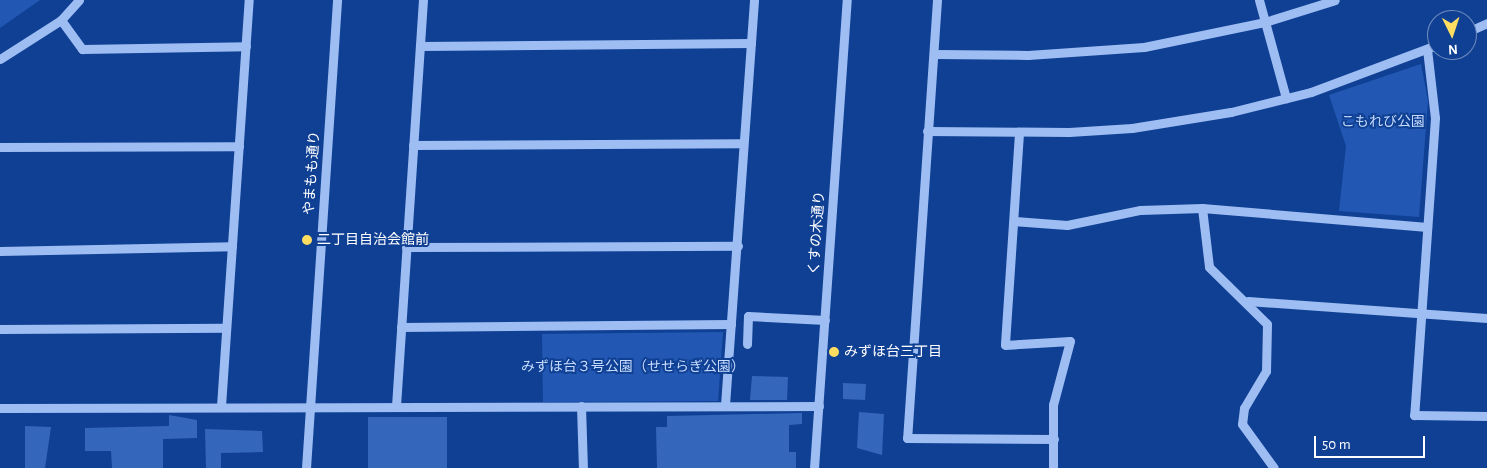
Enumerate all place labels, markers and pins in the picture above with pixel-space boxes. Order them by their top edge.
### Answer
place label: 二丁目自治会館前 [317,232,429,248]
marker: 二丁目自治会館前 [301,234,313,246]
place label: みずほ台三丁目 [844,344,942,360]
marker: みずほ台三丁目 [828,346,840,358]

